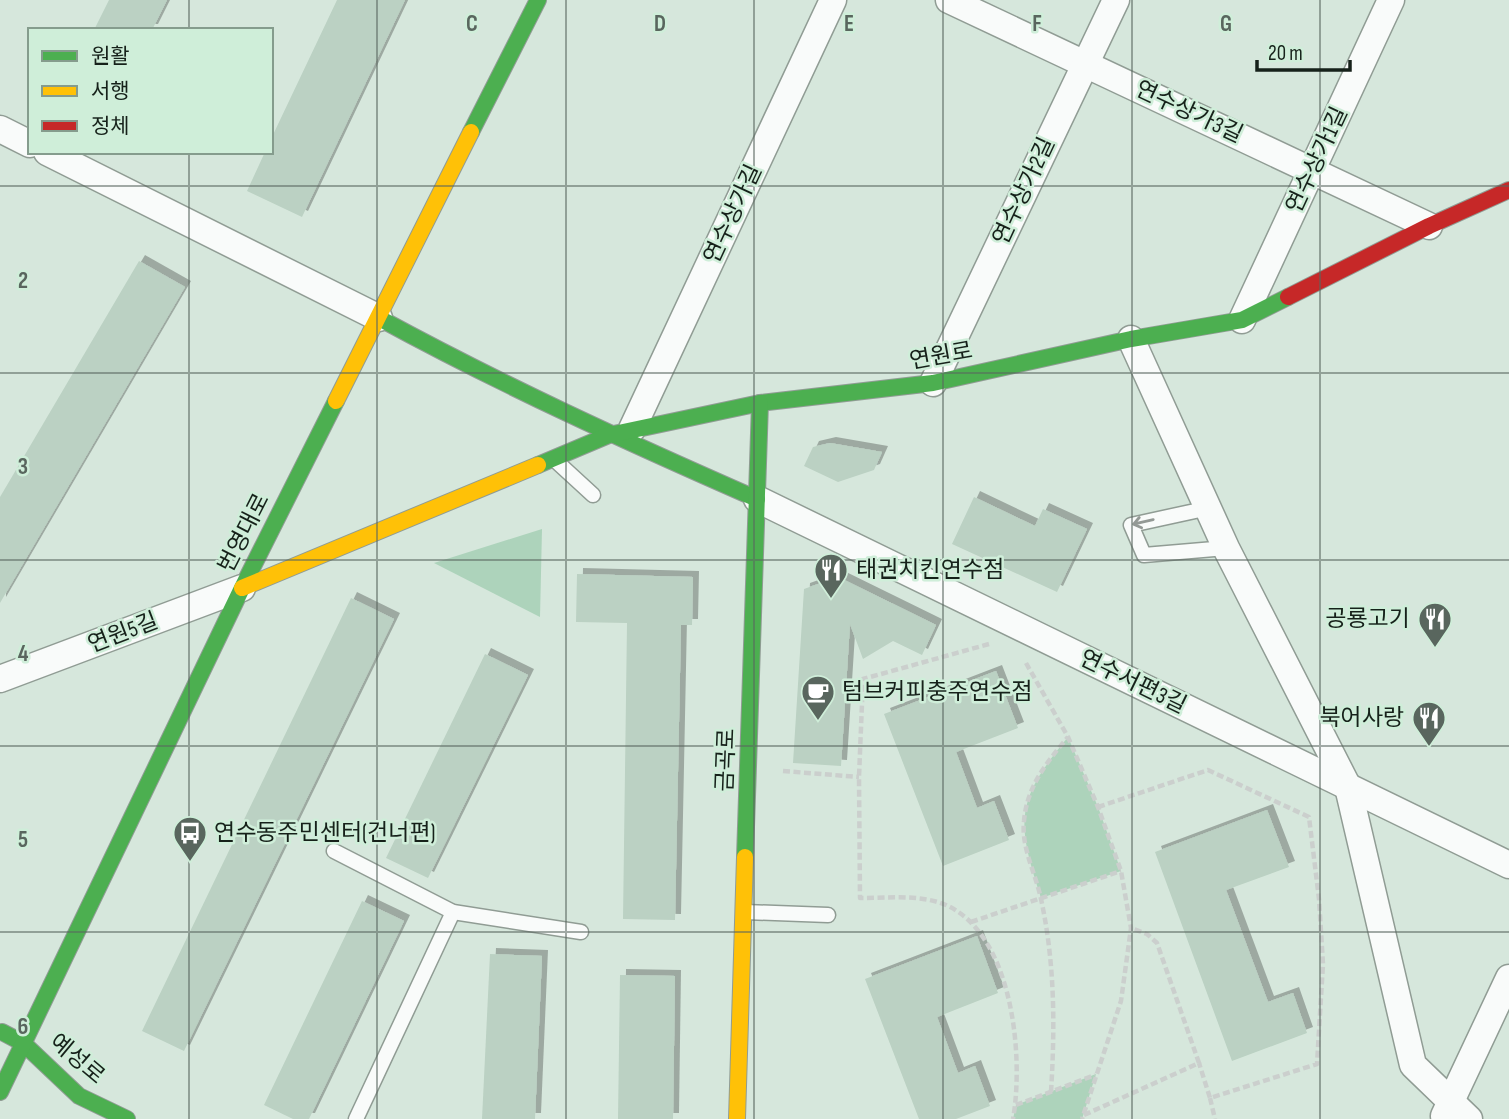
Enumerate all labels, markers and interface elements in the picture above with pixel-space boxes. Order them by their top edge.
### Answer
text: C [466,10,478,38]
text: D [654,10,666,38]
text: E [844,10,854,38]
text: F [1032,10,1042,38]
text: G [1220,10,1232,38]
legend [28,28,273,154]
scale bar [1257,28,1350,72]
text: 20 m [1268,41,1303,66]
text: 원활 [91,44,130,69]
street label: 연수상가3길 [1131,75,1247,149]
text: 서행 [91,79,130,104]
street label: 연수상가1길 [1280,102,1354,218]
text: 정체 [91,114,130,139]
street label: 연수상가2길 [987,133,1061,249]
street label: 연수상가길 [698,160,768,268]
text: 2 [18,267,28,295]
street label: 연원로 [907,337,975,375]
text: 3 [18,453,28,481]
street label: 번영대로 [212,489,276,577]
one-way arrow [1132,516,1155,530]
restaurant icon: 태권치킨연수점 [812,551,850,600]
place label: 태권치킨연수점 [856,556,1004,584]
restaurant icon: 공룡고기 [1416,600,1454,649]
place label: 공룡고기 [1325,605,1410,633]
street label: 연원5길 [84,607,162,659]
text: 4 [18,640,29,668]
street label: 연수서편3길 [1075,644,1191,720]
cafe icon: 텀브커피충주연수점 [799,673,837,722]
place label: 텀브커피충주연수점 [842,678,1032,706]
restaurant icon: 북어사랑 [1410,699,1448,748]
place label: 북어사랑 [1319,704,1404,732]
street label: 금곡로 [711,728,741,792]
bus stop icon: 연수동주민센터(건너편) [171,814,209,863]
place label: 연수동주민센터(건너편) [214,819,436,847]
text: 5 [18,826,28,854]
text: 6 [18,1013,28,1041]
street label: 예성로 [44,1028,110,1090]

